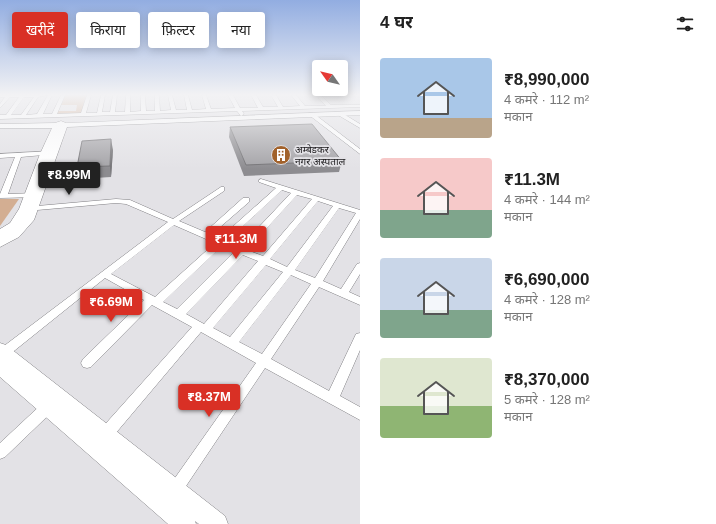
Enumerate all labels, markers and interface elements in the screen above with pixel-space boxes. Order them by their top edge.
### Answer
chip: खरीदें [12,12,68,48]
chip: किराया [76,12,140,48]
chip: फ़िल्टर [148,12,209,48]
chip: नया [217,12,265,48]
text: 4 घर [380,13,413,32]
icon: filters [674,13,696,35]
north arrow [312,60,348,96]
map controls [312,60,348,96]
text: ₹8,990,000 [504,70,589,89]
icon: home [412,74,460,122]
text: 4 कमरे · 112 m² [504,92,589,107]
text: मकान [504,109,532,124]
building icon: अम्बेडकर नगर अस्पताल [270,144,292,166]
place label: अम्बेडकर नगर अस्पताल [295,144,346,167]
pin: ₹8.99M [36,162,102,196]
text: ₹8.99M [47,167,91,182]
text: ₹11.3M [504,170,560,189]
icon: home [412,174,460,222]
text: 4 कमरे · 144 m² [504,192,590,207]
text: मकान [504,209,532,224]
pin: ₹11.3M [203,226,269,260]
text: ₹11.3M [215,231,257,246]
text: ₹6,690,000 [504,270,589,289]
icon: home [412,274,460,322]
pin: ₹6.69M [78,289,144,323]
text: 4 कमरे · 128 m² [504,292,590,307]
text: ₹6.69M [89,294,133,309]
text: मकान [504,309,532,324]
text: ₹8,370,000 [504,370,589,389]
icon: home [412,374,460,422]
pin: ₹8.37M [176,384,242,418]
text: ₹8.37M [187,389,231,404]
text: 5 कमरे · 128 m² [504,392,590,407]
text: मकान [504,409,532,424]

